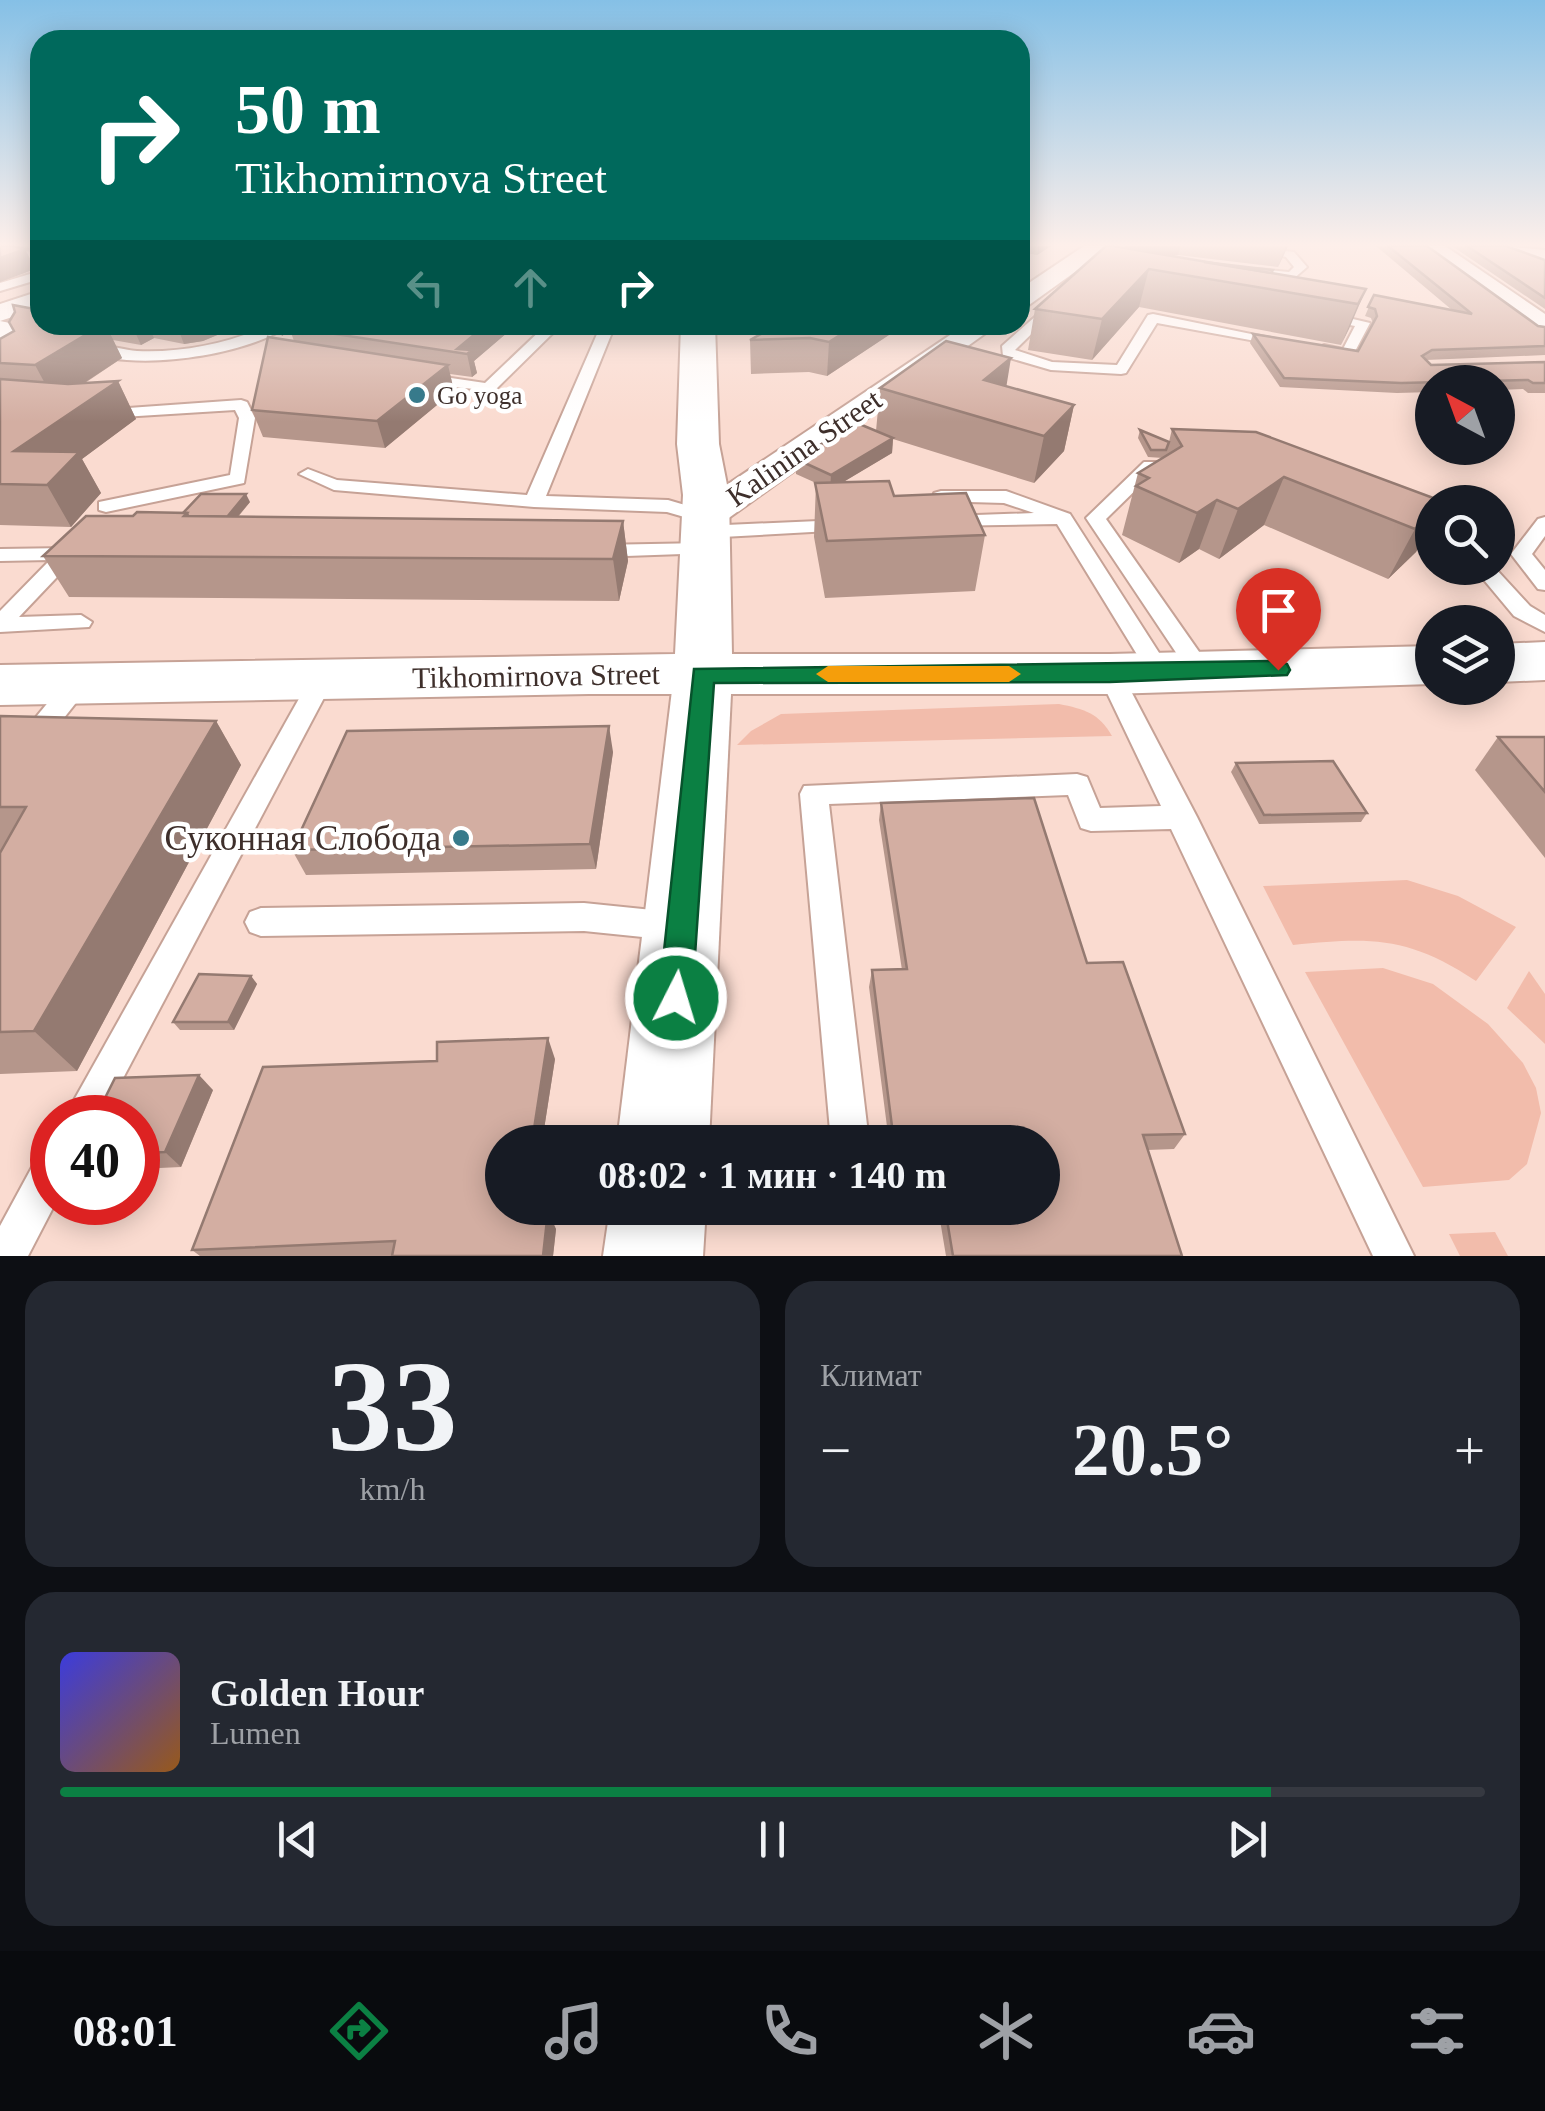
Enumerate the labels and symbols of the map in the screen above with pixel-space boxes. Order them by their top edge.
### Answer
north arrow [1415,365,1515,465]
place label: Go yoga [437,382,522,409]
street label: Kalinina Street [720,382,888,513]
marker: Go yoga [406,384,428,406]
pin [1236,568,1321,671]
street label: Tikhomirnova Street [412,657,661,694]
place label: Суконная Слобода [165,819,441,858]
marker: Суконная Слобода [450,827,472,849]
position arrow [624,946,728,1050]
speed limit sign: 40 [30,1095,160,1225]

